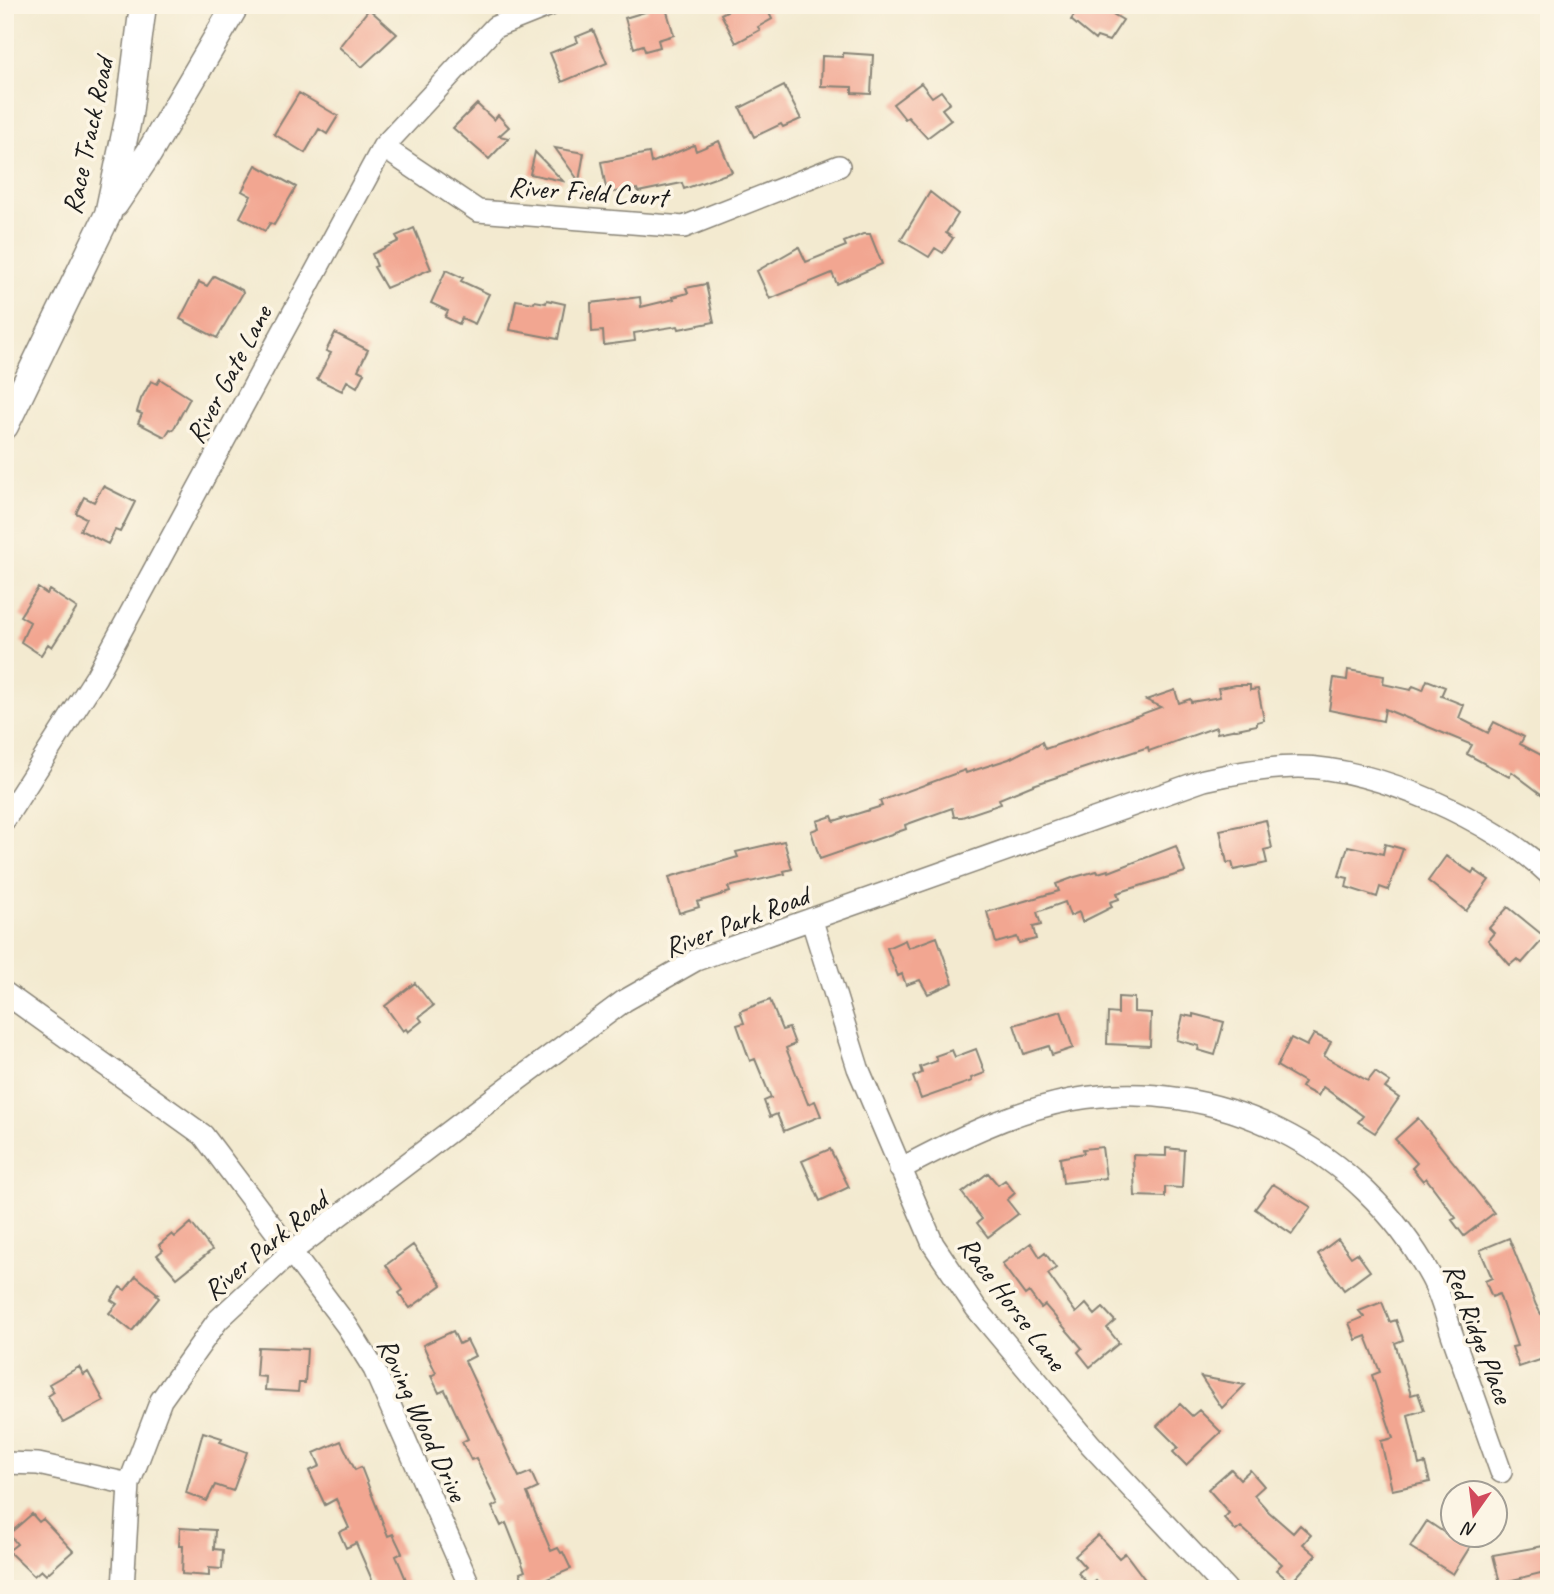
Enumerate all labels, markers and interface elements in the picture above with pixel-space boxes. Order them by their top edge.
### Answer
street label: Race Track Road [54,51,122,218]
street label: River Field Court [508,169,672,215]
street label: River Gate Lane [177,298,280,449]
street label: River Park Road [659,876,817,965]
street label: River Park Road [196,1181,338,1308]
street label: Race Horse Lane [951,1229,1076,1379]
street label: Red Ridge Place [1436,1258,1522,1410]
street label: Roving Wood Drive [369,1332,476,1508]
north arrow [1438,1478,1508,1548]
text: N [1458,1516,1479,1543]

